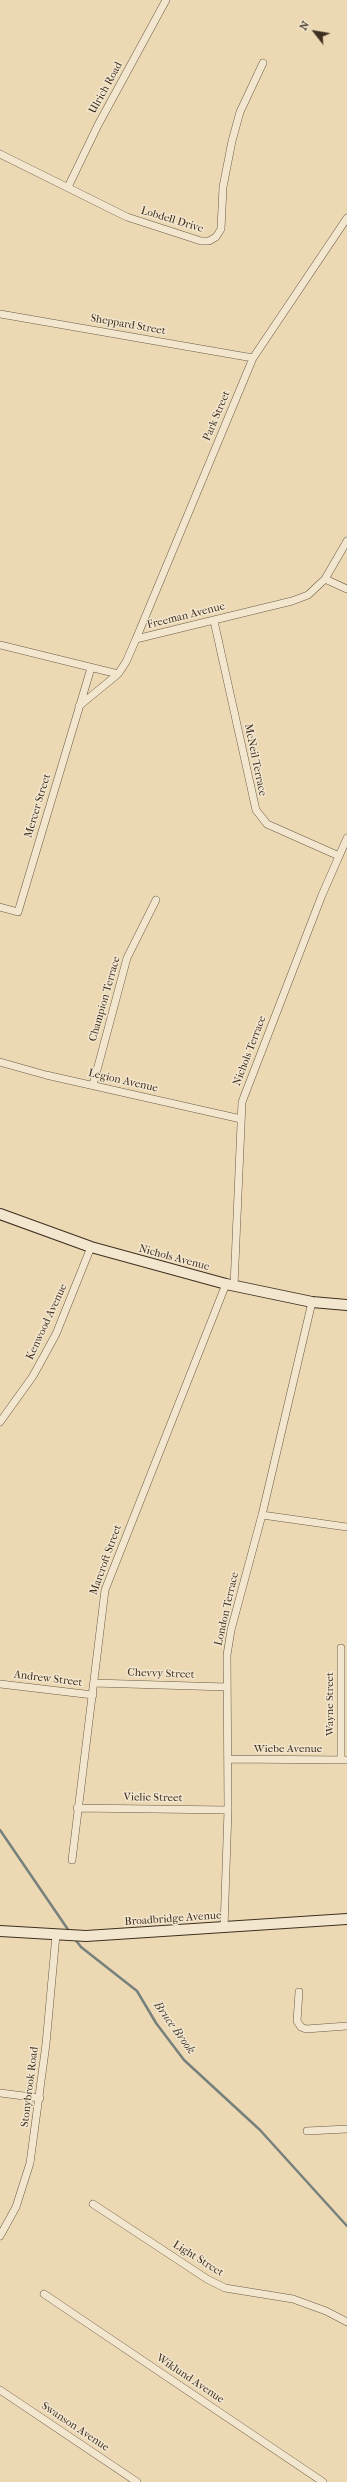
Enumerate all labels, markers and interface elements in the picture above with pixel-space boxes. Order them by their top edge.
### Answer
north arrow [295,12,335,52]
text: N [297,19,312,32]
street label: Ulrich Road [86,60,126,116]
street label: Lobdell Drive [139,204,205,236]
street label: Sheppard Street [89,312,167,338]
street label: Park Street [201,389,233,443]
street label: Freeman Avenue [146,600,226,632]
street label: McNeil Terrace [241,723,269,797]
street label: Mercer Street [22,772,54,840]
street label: Champion Terrace [87,955,123,1043]
street label: Nichols Terrace [231,1014,269,1088]
street label: Legion Avenue [87,1067,159,1095]
street label: Nichols Avenue [137,1242,211,1274]
street label: Kenwood Avenue [24,1282,70,1362]
street label: Marcroft Street [87,1523,125,1597]
street label: London Terrace [212,1571,242,1647]
street label: Chevvy Street [127,1666,195,1682]
street label: Andrew Street [13,1668,83,1690]
street label: Wayne Street [323,1672,337,1736]
street label: Wiebe Avenue [254,1742,322,1756]
street label: Vielie Street [124,1791,182,1805]
street label: Broadbridge Avenue [124,1909,222,1929]
water label: Bruce Brook [150,1999,198,2057]
street label: Stonybrook Road [19,2046,41,2128]
street label: Light Street [170,2238,226,2280]
street label: Wiklund Avenue [154,2351,226,2407]
street label: Swanson Avenue [39,2399,111,2455]

